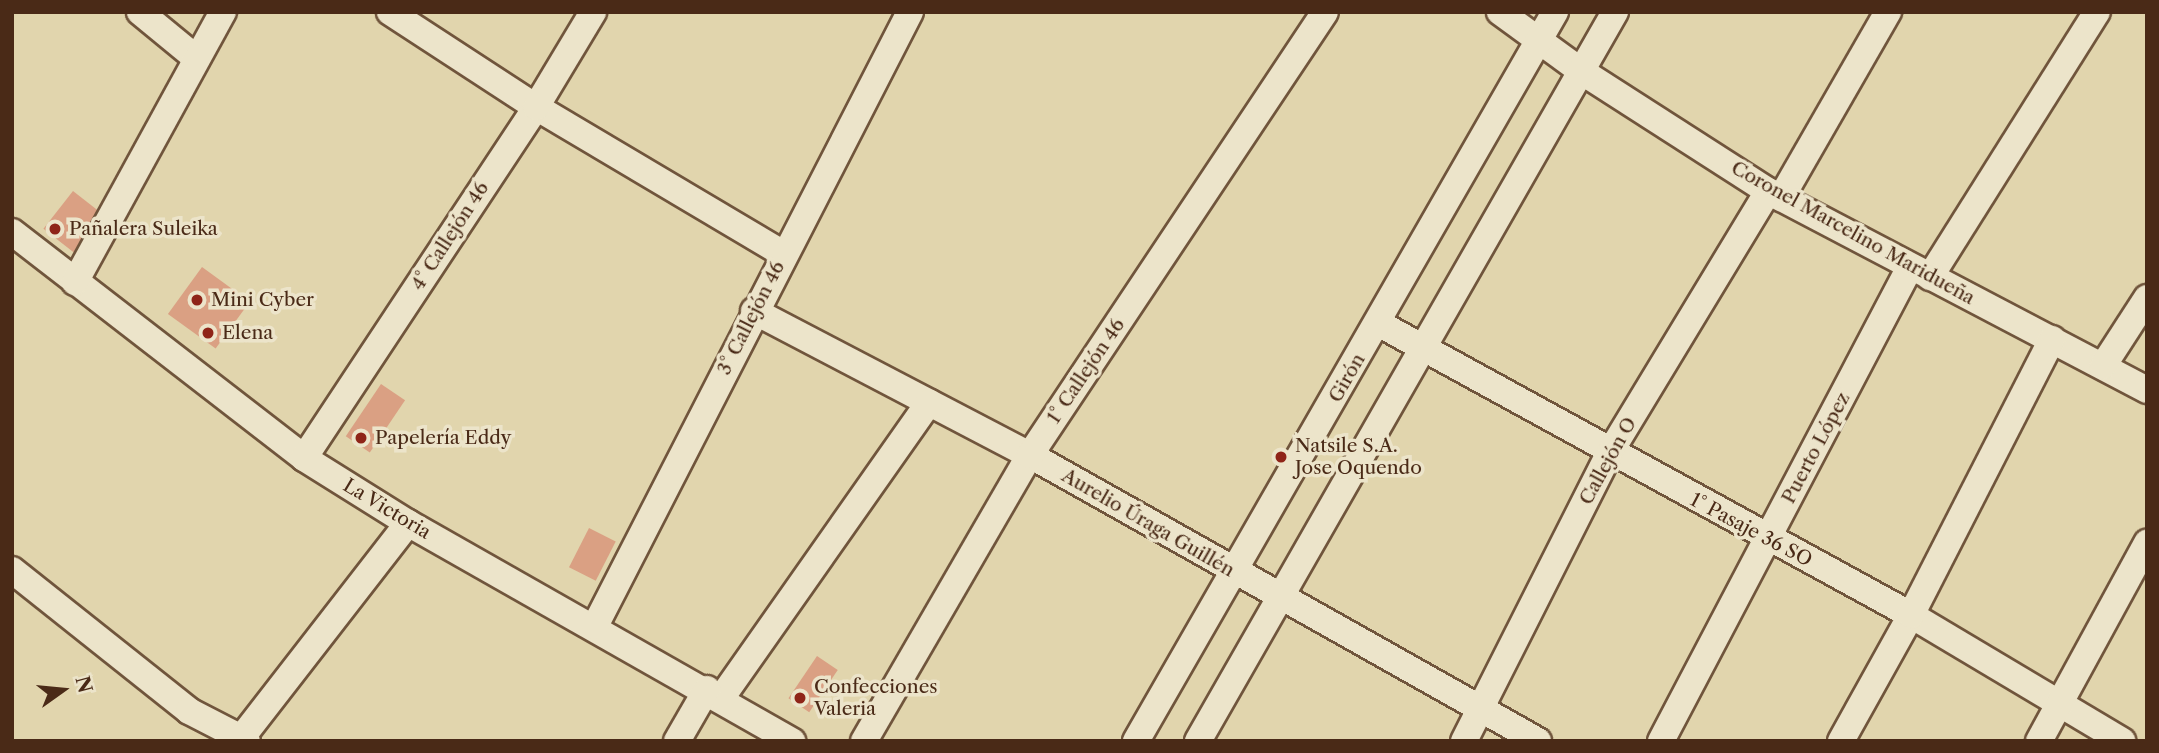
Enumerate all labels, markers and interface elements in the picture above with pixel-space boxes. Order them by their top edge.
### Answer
street label: Coronel Marcelino Maridueña [1727,156,1979,310]
street label: 4° Callejón 46 [406,177,494,295]
place label: Pañalera Suleika [69,218,218,240]
marker: Pañalera Suleika [47,221,63,237]
street label: 3° Callejón 46 [713,257,789,379]
place label: Mini Cyber [211,289,314,311]
marker: Mini Cyber [189,292,205,308]
street label: 1° Callejón 46 [1042,314,1130,428]
place label: Elena [222,322,273,344]
marker: Elena [200,325,216,341]
street label: Girón [1324,350,1370,406]
street label: Puerto López [1777,389,1855,507]
street label: Callejón O [1575,413,1641,509]
place label: Papelería Eddy [375,427,511,449]
marker: Papelería Eddy [353,430,369,446]
place label: Natsile S.A. Jose Oquendo [1295,435,1422,479]
marker: Natsile S.A. Jose Oquendo [1273,449,1289,465]
street label: Aurelio Úraga Guillén [1058,464,1238,582]
street label: La Victoria [339,474,435,544]
street label: 1° Pasaje 36 SO [1686,488,1816,572]
north arrow [28,655,98,725]
text: N [71,673,97,695]
place label: Confecciones Valeria [814,676,938,720]
marker: Confecciones Valeria [792,690,808,706]

